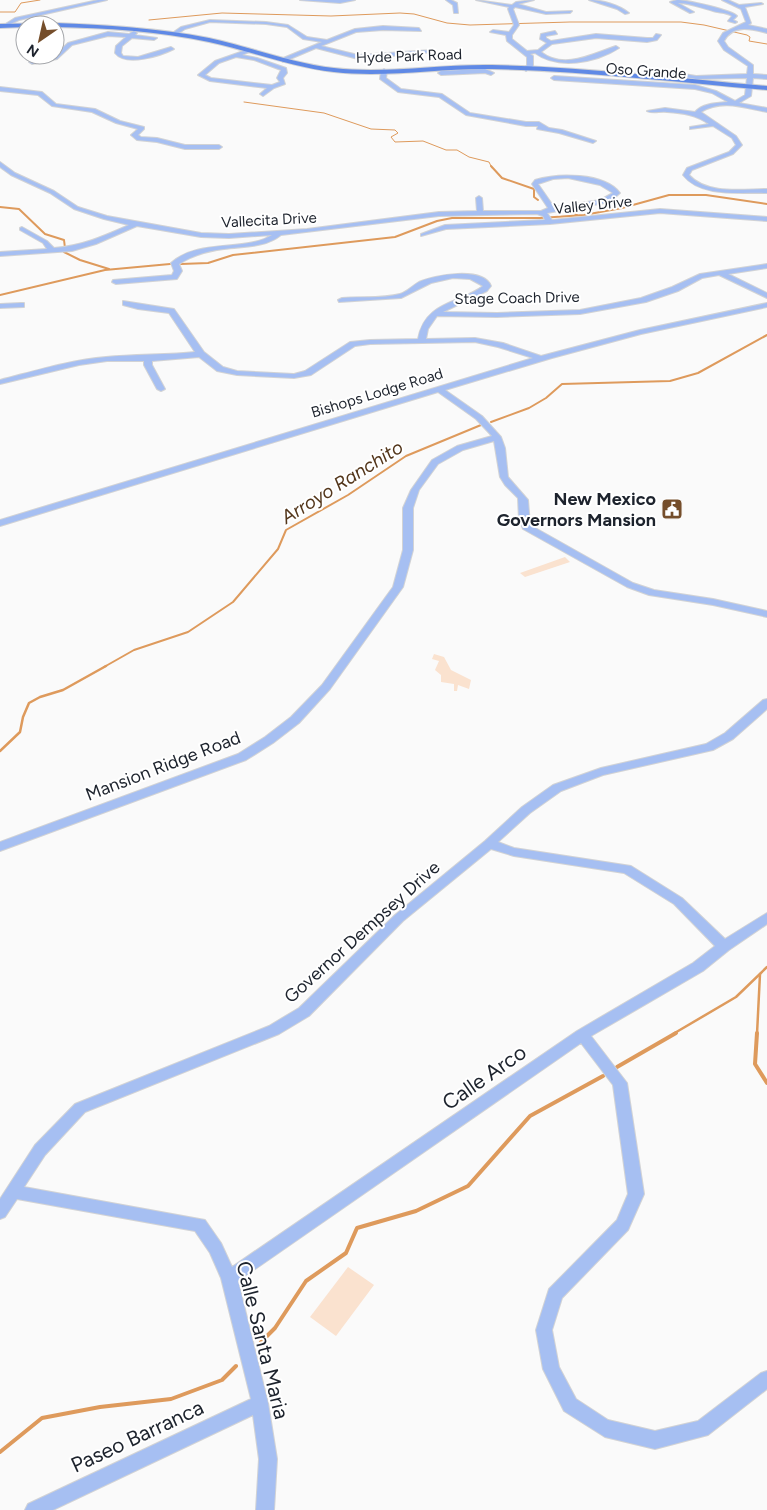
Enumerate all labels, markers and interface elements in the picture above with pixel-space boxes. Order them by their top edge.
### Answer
north arrow [15,15,65,65]
text: N [24,40,42,60]
street label: Hyde Park Road [355,45,463,67]
street label: Oso Grande [605,59,687,83]
street label: Valley Drive [553,192,633,218]
street label: Vallecita Drive [221,209,317,231]
street label: Stage Coach Drive [454,288,580,308]
street label: Bishops Lodge Road [309,364,445,422]
water label: Arroyo Ranchito [276,435,407,529]
place label: New Mexico Governors Mansion [497,488,656,531]
public building icon: New Mexico Governors Mansion [660,497,684,521]
street label: Mansion Ridge Road [82,726,244,806]
street label: Governor Dempsey Drive [280,856,444,1008]
street label: Calle Arco [437,1039,531,1115]
street label: Calle Santa Maria [231,1258,295,1422]
street label: Paseo Barranca [67,1394,207,1478]

